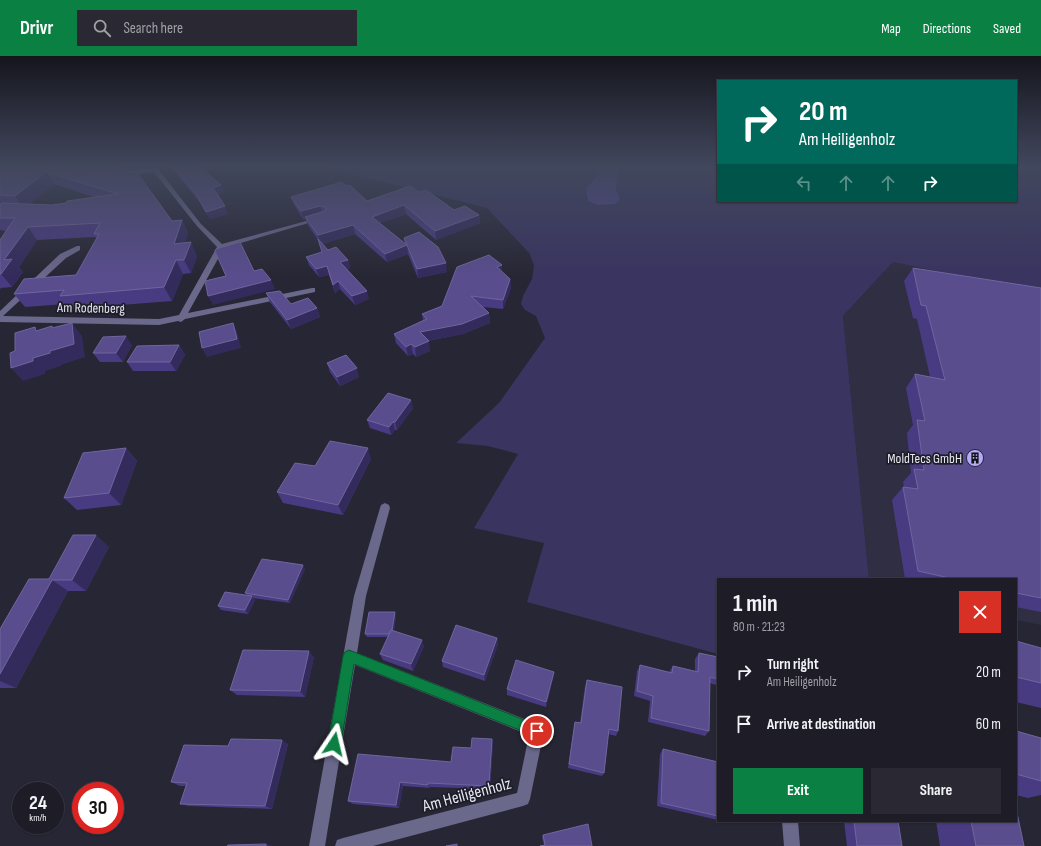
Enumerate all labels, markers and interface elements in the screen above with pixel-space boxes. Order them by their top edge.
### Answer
search box [77,10,357,46]
text: Drivr [20,17,53,40]
icon: search [91,17,113,39]
text: Search here [123,19,183,38]
text: Map [881,20,901,37]
text: Directions [923,20,971,37]
text: Saved [993,20,1021,37]
text: 20 m [799,95,848,128]
icon: right [733,96,785,148]
text: Am Heiligenholz [799,129,895,150]
icon: left [793,172,815,194]
icon: ahead [835,172,857,194]
icon: ahead [877,172,899,194]
icon: right [919,172,941,194]
street label: Am Rodenberg [56,299,125,317]
building icon: MoldTecs GmbH [965,448,985,468]
place label: MoldTecs GmbH [887,450,962,467]
text: 1 min [733,589,778,618]
button: close [959,591,1001,633]
text: 80 m · 21:23 [733,619,785,635]
text: Turn right [767,655,819,674]
icon: right [733,661,755,683]
text: 20 m [976,663,1001,682]
text: Am Heiligenholz [767,674,837,690]
icon: arrive [733,713,755,735]
pin [520,714,554,748]
text: Arrive at destination [767,715,876,734]
text: 60 m [976,715,1001,734]
icon: arrive [526,720,548,742]
position arrow [313,723,355,765]
button: Exit [733,768,863,814]
button: Share [871,768,1001,814]
street label: Am Heiligenholz [420,774,514,817]
speed limit sign: 30 [72,782,124,834]
text: 24 [29,791,47,815]
text: km/h [29,812,47,824]

